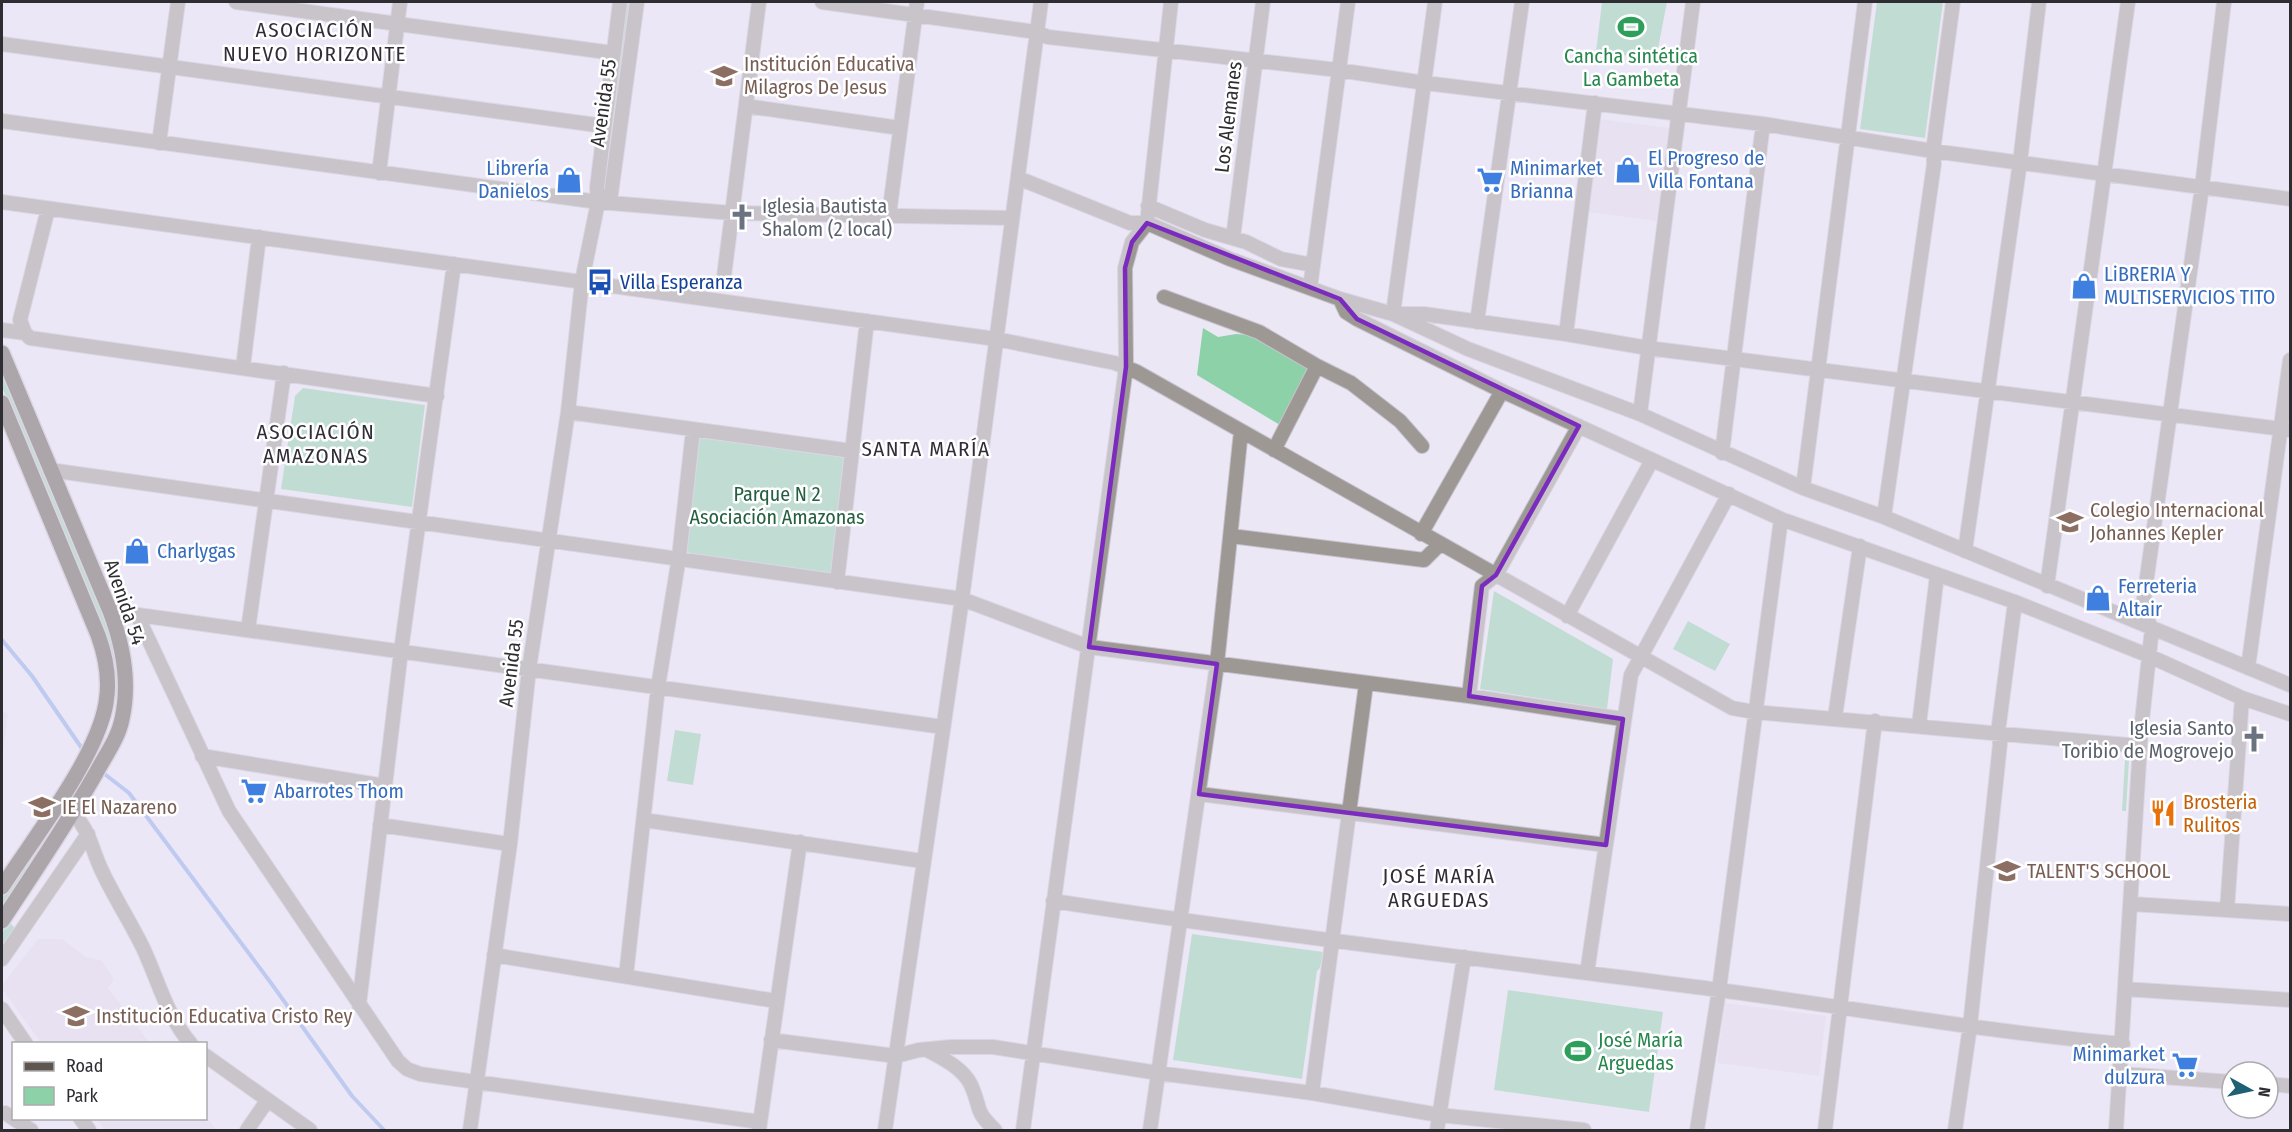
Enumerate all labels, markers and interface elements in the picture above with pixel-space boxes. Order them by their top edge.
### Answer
sports icon: Cancha sintética La Gambeta [1616,12,1646,42]
district label: ASOCIACIÓN NUEVO HORIZONTE [223,17,407,67]
place label: Cancha sintética La Gambeta [1564,44,1698,91]
place label: Institución Educativa Milagros De Jesus [744,52,915,99]
street label: Avenida 55 [585,58,621,148]
street label: Los Alemanes [1209,60,1247,174]
school or university icon: Institución Educativa Milagros De Jesus [709,61,739,91]
place label: El Progreso de Villa Fontana [1648,146,1764,193]
shop icon: El Progreso de Villa Fontana [1613,155,1643,185]
place label: Librería Danielos [478,156,549,203]
place label: Minimarket Brianna [1510,156,1603,203]
shop icon: Librería Danielos [554,165,584,195]
supermarket icon: Minimarket Brianna [1475,165,1505,195]
place label: Iglesia Bautista Shalom (2 local) [762,194,892,241]
church icon: Iglesia Bautista Shalom (2 local) [727,202,757,232]
place label: LiBRERIA Y MULTISERVICIOS TITO [2104,262,2275,309]
bus stop icon: Villa Esperanza [585,267,615,297]
place label: Villa Esperanza [620,270,743,294]
shop icon: LiBRERIA Y MULTISERVICIOS TITO [2069,271,2099,301]
district label: ASOCIACIÓN AMAZONAS [257,419,375,469]
district label: SANTA MARÍA [861,436,991,462]
park label: Parque N 2 Asociación Amazonas [689,482,865,529]
place label: Colegio Internacional Johannes Kepler [2090,498,2264,545]
school or university icon: Colegio Internacional Johannes Kepler [2055,507,2085,537]
shop icon: Charlygas [122,536,152,566]
place label: Charlygas [157,539,235,563]
street label: Avenida 54 [99,556,151,648]
place label: Ferreteria Altair [2118,574,2197,621]
shop icon: Ferreteria Altair [2083,583,2113,613]
street label: Avenida 55 [494,618,528,708]
place label: Iglesia Santo Toribio de Mogrovejo [2062,716,2234,763]
church icon: Iglesia Santo Toribio de Mogrovejo [2239,724,2269,754]
supermarket icon: Abarrotes Thom [239,776,269,806]
place label: Abarrotes Thom [274,779,404,803]
place label: Brosteria Rulitos [2183,790,2257,837]
school or university icon: IE El Nazareno [27,792,57,822]
place label: IE El Nazareno [62,795,177,819]
restaurant icon: Brosteria Rulitos [2148,798,2178,828]
school or university icon: TALENT'S SCHOOL [1992,856,2022,886]
place label: TALENT'S SCHOOL [2027,859,2171,883]
district label: JOSÉ MARÍA ARGUEDAS [1382,863,1496,913]
school or university icon: Institución Educativa Cristo Rey [61,1001,91,1031]
place label: Institución Educativa Cristo Rey [96,1004,353,1028]
place label: José María Arguedas [1598,1028,1683,1075]
sports icon: José María Arguedas [1563,1036,1593,1066]
legend [12,1042,207,1120]
place label: Minimarket dulzura [2072,1042,2165,1089]
supermarket icon: Minimarket dulzura [2170,1050,2200,1080]
text: Road [66,1055,103,1077]
north arrow [2220,1060,2280,1120]
text: Park [66,1085,99,1107]
text: N [2254,1086,2274,1098]

